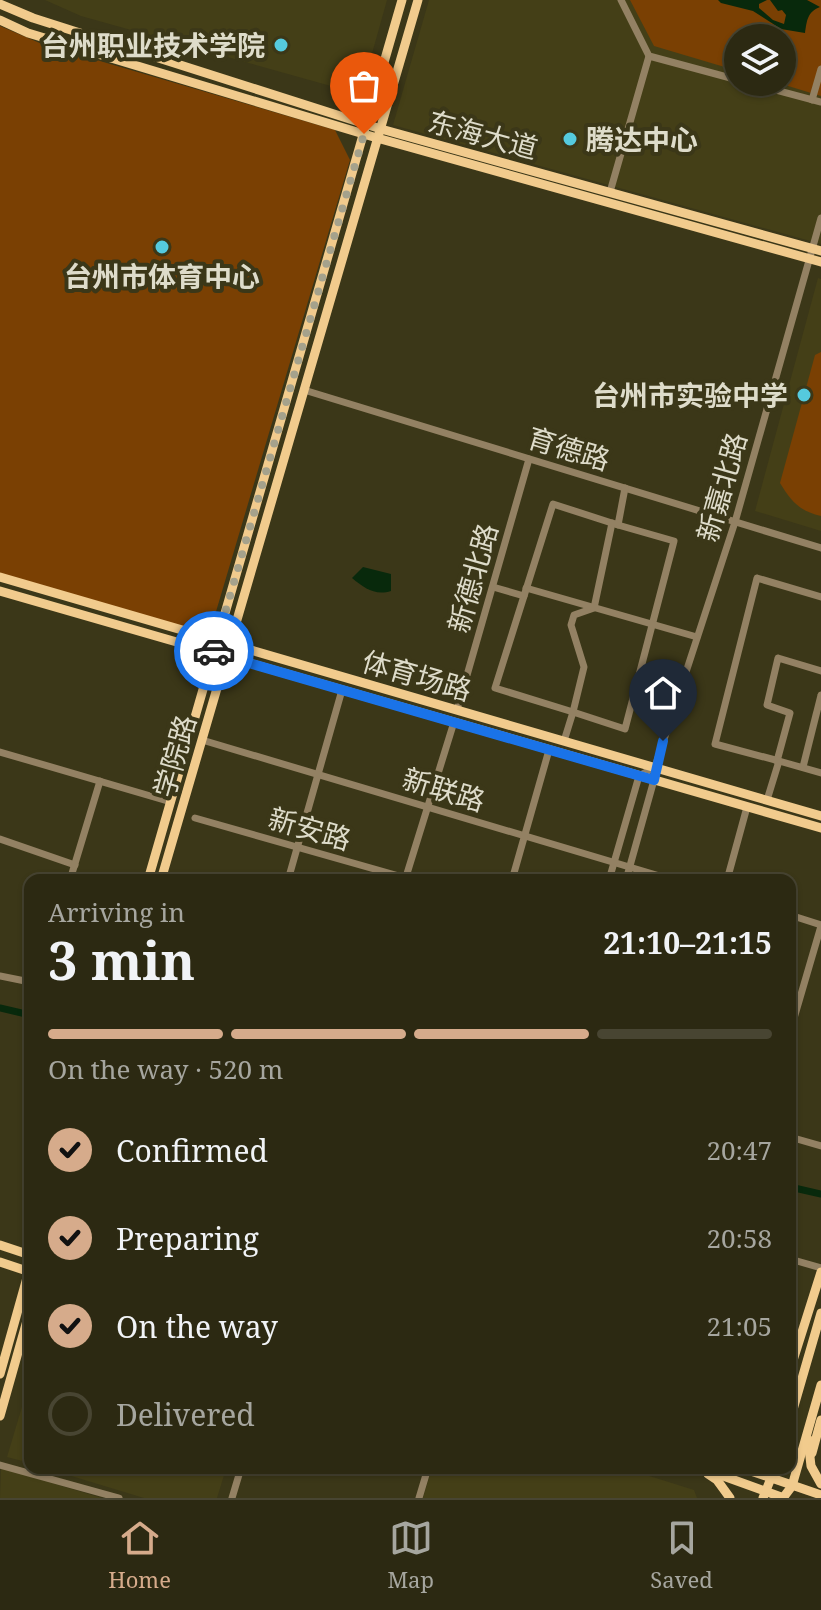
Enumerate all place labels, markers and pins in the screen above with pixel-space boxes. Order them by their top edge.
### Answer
place label: 台州职业技术学院 [41,26,265,64]
marker: 台州职业技术学院 [272,36,290,54]
pin [330,52,398,134]
place label: 腾达中心 [586,120,698,158]
marker: 腾达中心 [561,130,579,148]
marker: 台州市体育中心 [153,238,171,256]
place label: 台州市体育中心 [64,257,260,295]
place label: 台州市实验中学 [592,376,788,414]
marker: 台州市实验中学 [795,386,813,404]
pin [629,659,697,741]

